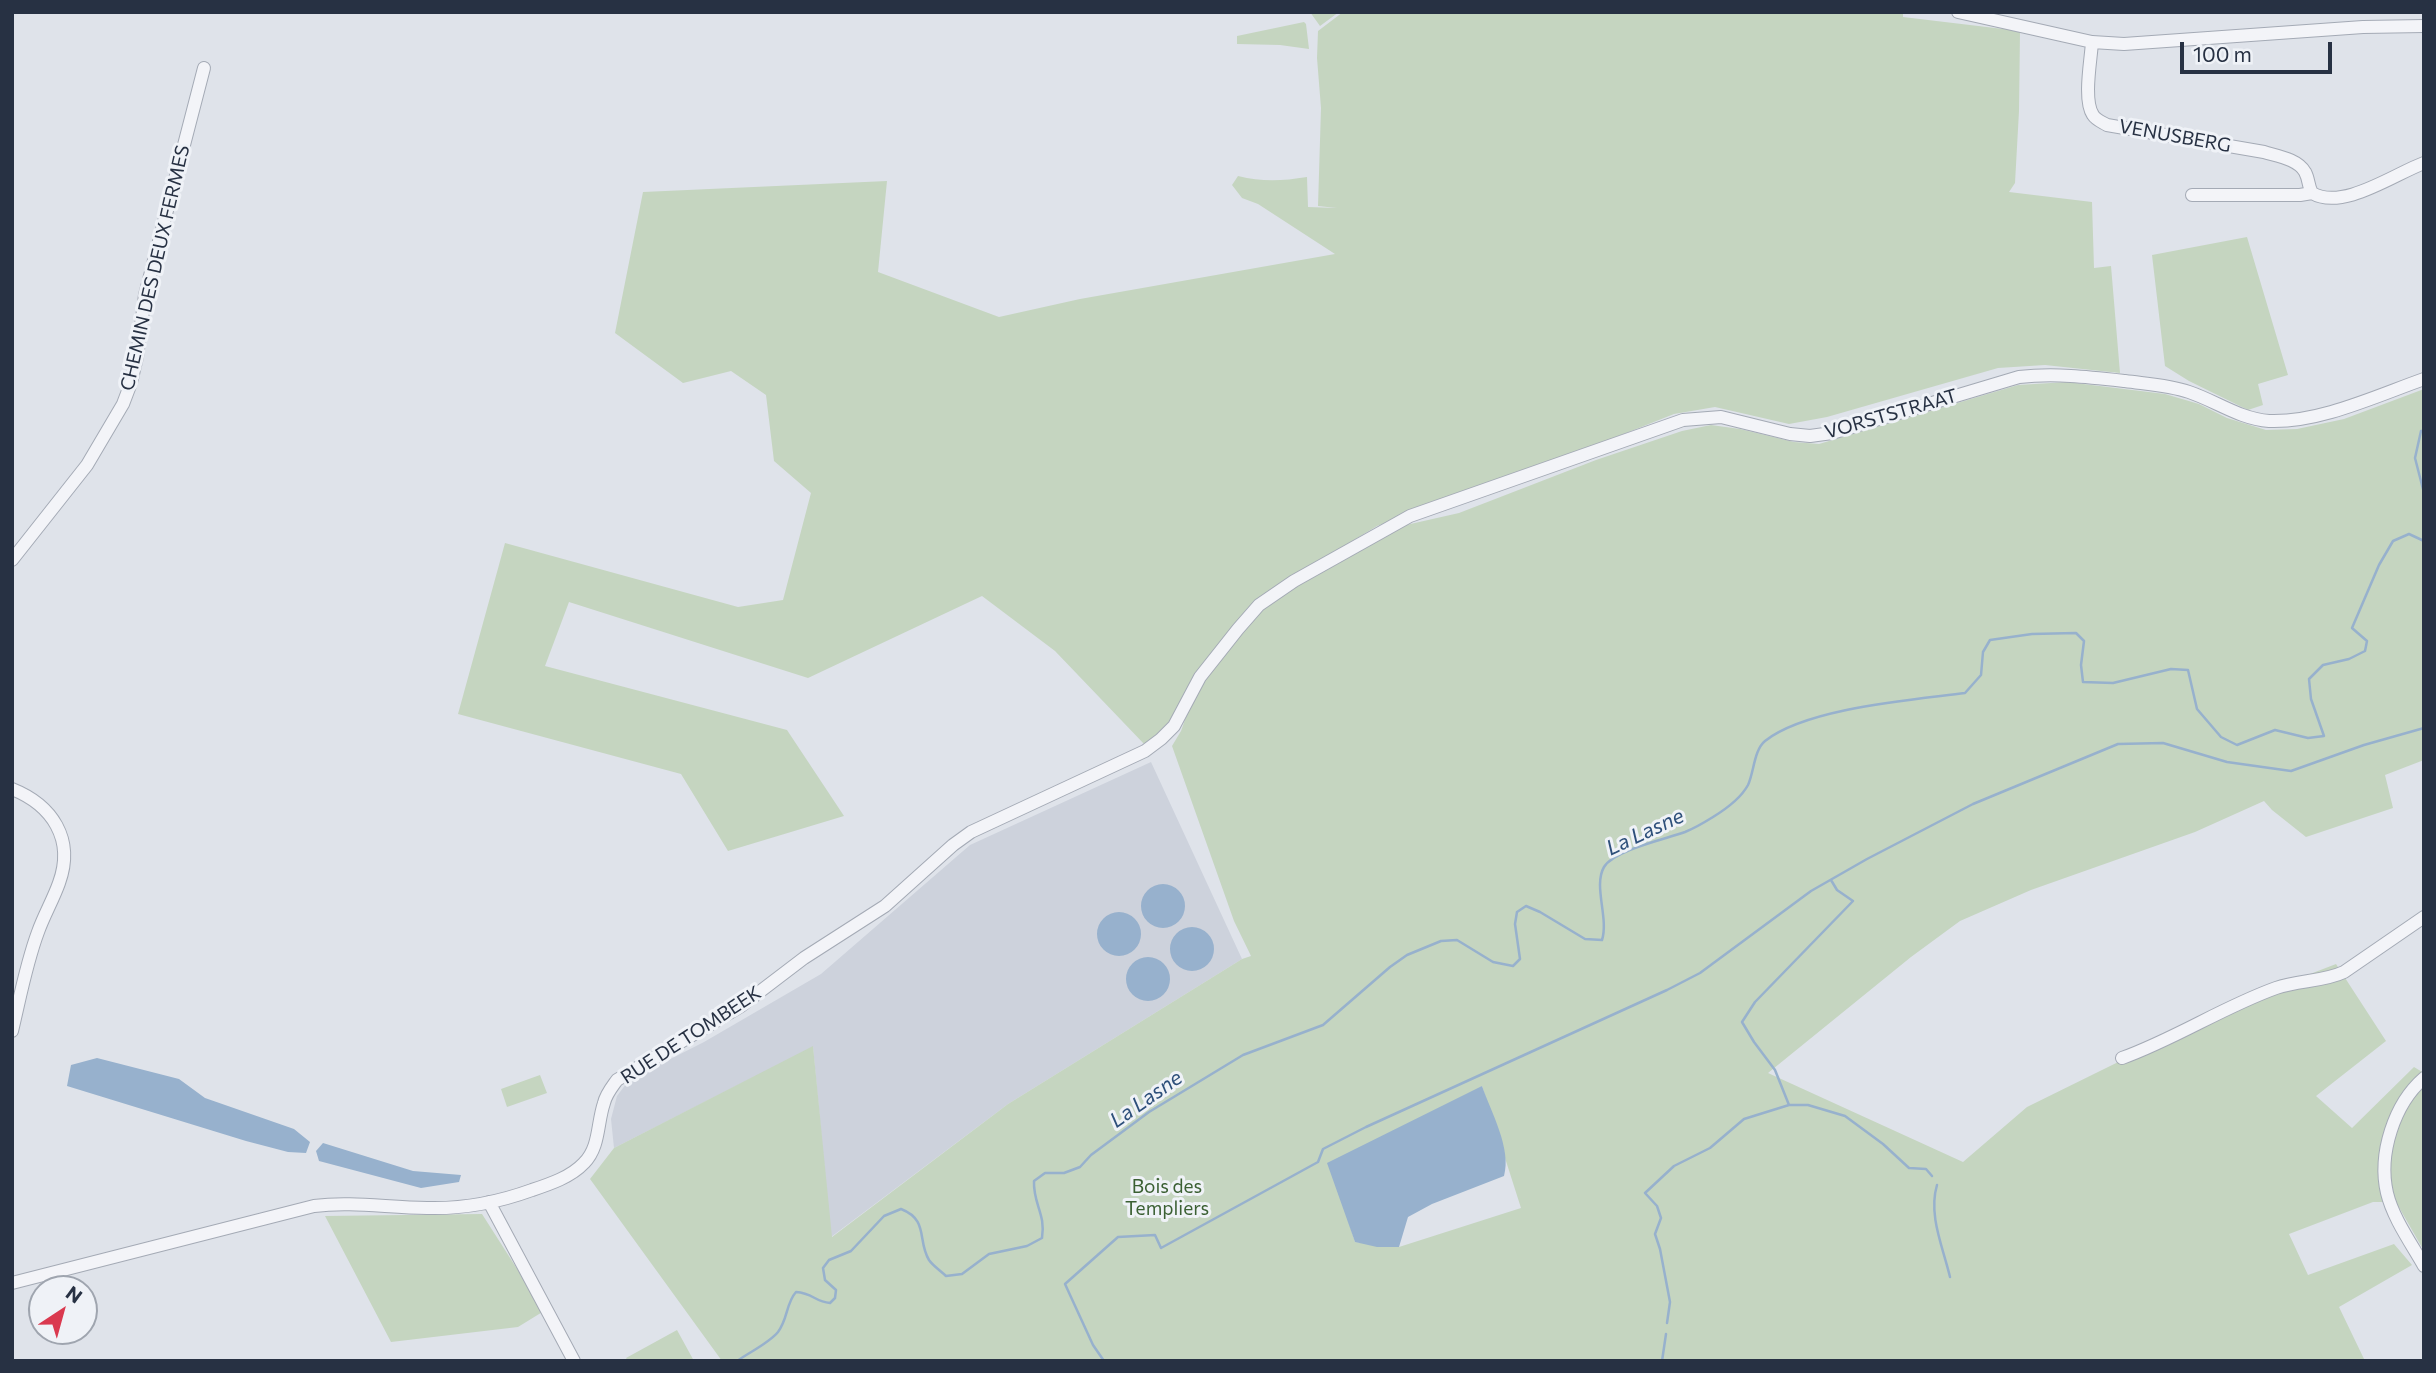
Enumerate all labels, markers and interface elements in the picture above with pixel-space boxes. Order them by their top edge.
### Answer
scale bar [2184,28,2336,72]
text: 100 m [2193,41,2252,66]
street label: VENUSBERG [2117,115,2233,157]
street label: CHEMIN DES DEUX FERMES [116,143,194,393]
street label: VORSTSTRAAT [1822,384,1960,444]
water label: La Lasne [1602,803,1688,861]
street label: RUE DE TOMBEEK [617,981,765,1089]
water label: La Lasne [1105,1065,1187,1133]
park label: Bois des Templiers [1125,1176,1209,1220]
north arrow [28,1275,98,1345]
text: N [62,1281,87,1308]

